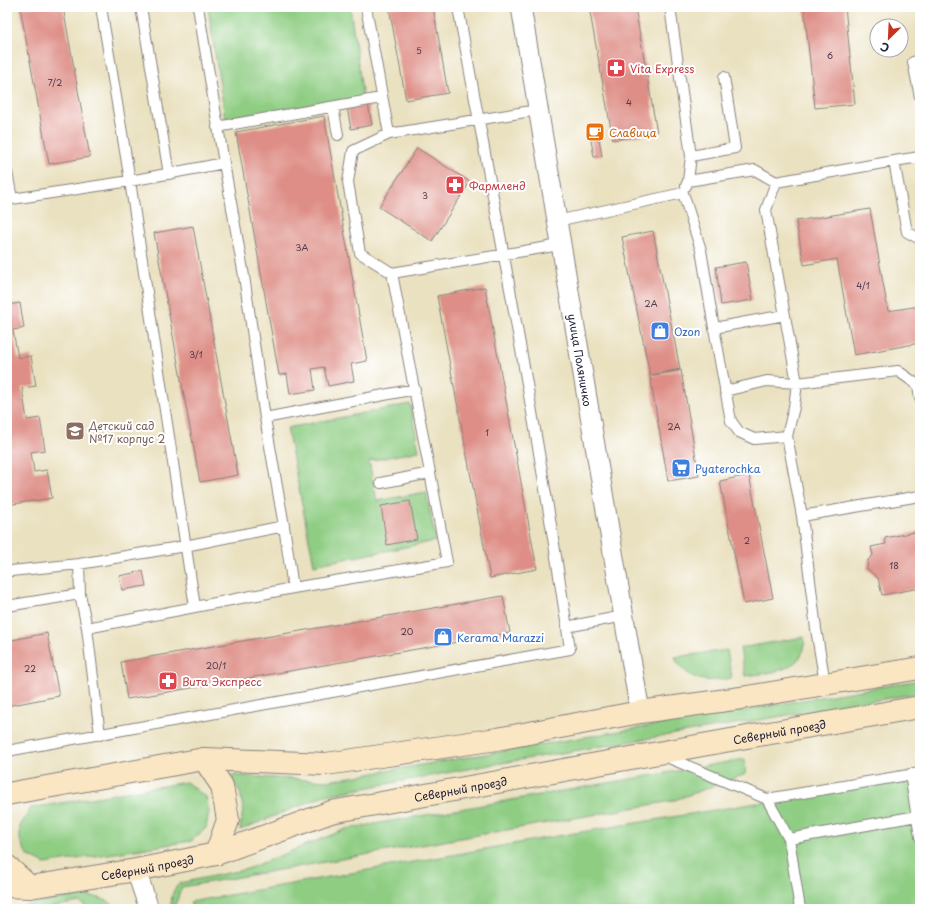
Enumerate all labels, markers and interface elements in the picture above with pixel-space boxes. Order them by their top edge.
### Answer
north arrow [869,18,909,58]
text: С [877,38,892,57]
house number: 5 [416,43,422,57]
house number: 6 [827,48,833,62]
pharmacy icon: Vita Express [605,57,627,79]
place label: Vita Express [630,60,695,77]
house number: 7/2 [48,75,62,89]
house number: 4 [626,95,632,109]
cafe icon: Славица [584,121,606,143]
place label: Славица [609,124,657,141]
pharmacy icon: Фармленд [444,174,466,196]
place label: Фармленд [469,177,526,194]
house number: 3 [422,188,428,202]
house number: 3А [296,240,309,254]
house number: 4/1 [856,278,870,292]
house number: 2А [644,296,658,310]
street label: улица Поляничко [564,312,597,408]
shop icon: Ozon [649,320,671,342]
place label: Ozon [674,323,700,340]
house number: 3/1 [189,347,203,361]
place label: Детский сад №17 корпус 2 [88,417,165,447]
house number: 2А [667,419,681,433]
school or university icon: Детский сад №17 корпус 2 [64,420,86,442]
house number: 1 [485,425,489,439]
supermarket icon: Pyaterochka [670,457,692,479]
place label: Pyaterochka [695,460,761,477]
house number: 2 [744,533,750,547]
house number: 18 [889,558,899,572]
house number: 20 [401,624,414,638]
shop icon: Kerama Marazzi [432,626,454,648]
place label: Kerama Marazzi [457,629,544,646]
house number: 20/1 [206,658,226,672]
house number: 22 [24,661,36,675]
pharmacy icon: Вита Экспресс [157,670,179,692]
place label: Вита Экспресс [182,673,262,690]
street label: Северный проезд [732,715,827,748]
street label: Северный проезд [413,772,508,805]
street label: Северный проезд [100,850,195,884]

